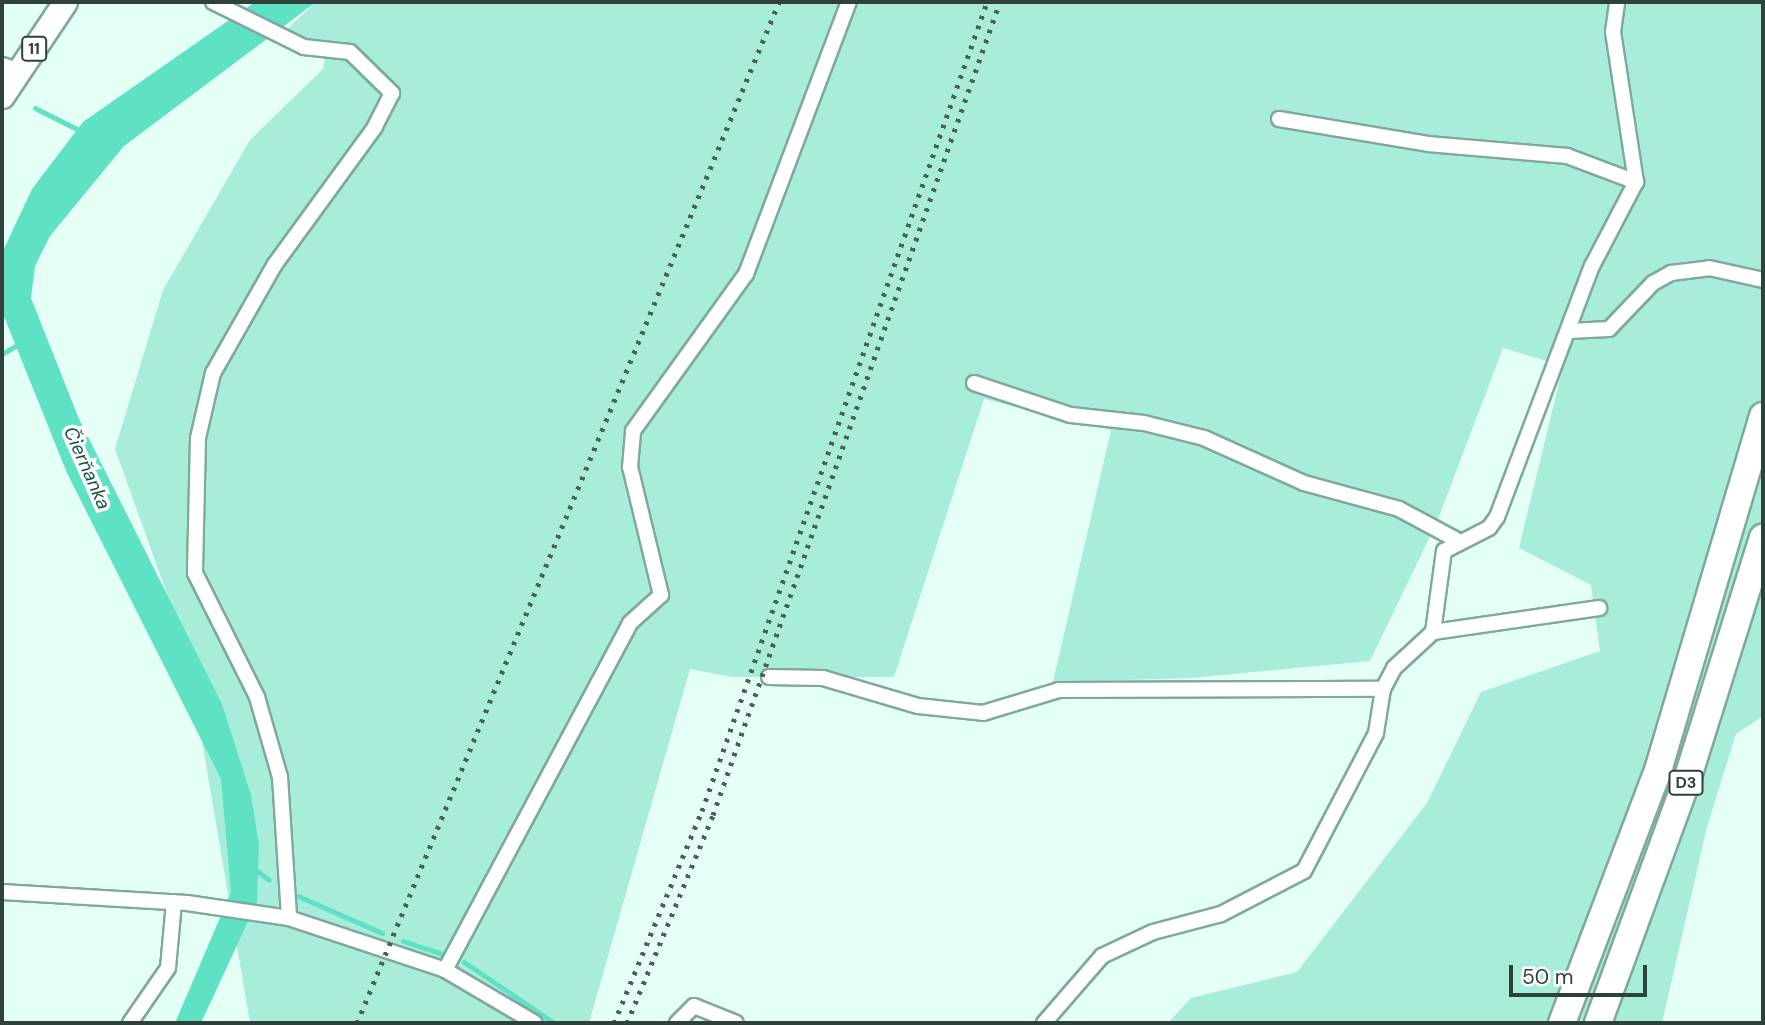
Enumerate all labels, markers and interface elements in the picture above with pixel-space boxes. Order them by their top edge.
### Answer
road number: 11 [20,36,48,61]
water label: Čierňanka [59,423,115,513]
road number: D3 [1668,770,1704,796]
scale bar [1513,951,1651,995]
text: 50 m [1522,963,1573,991]

